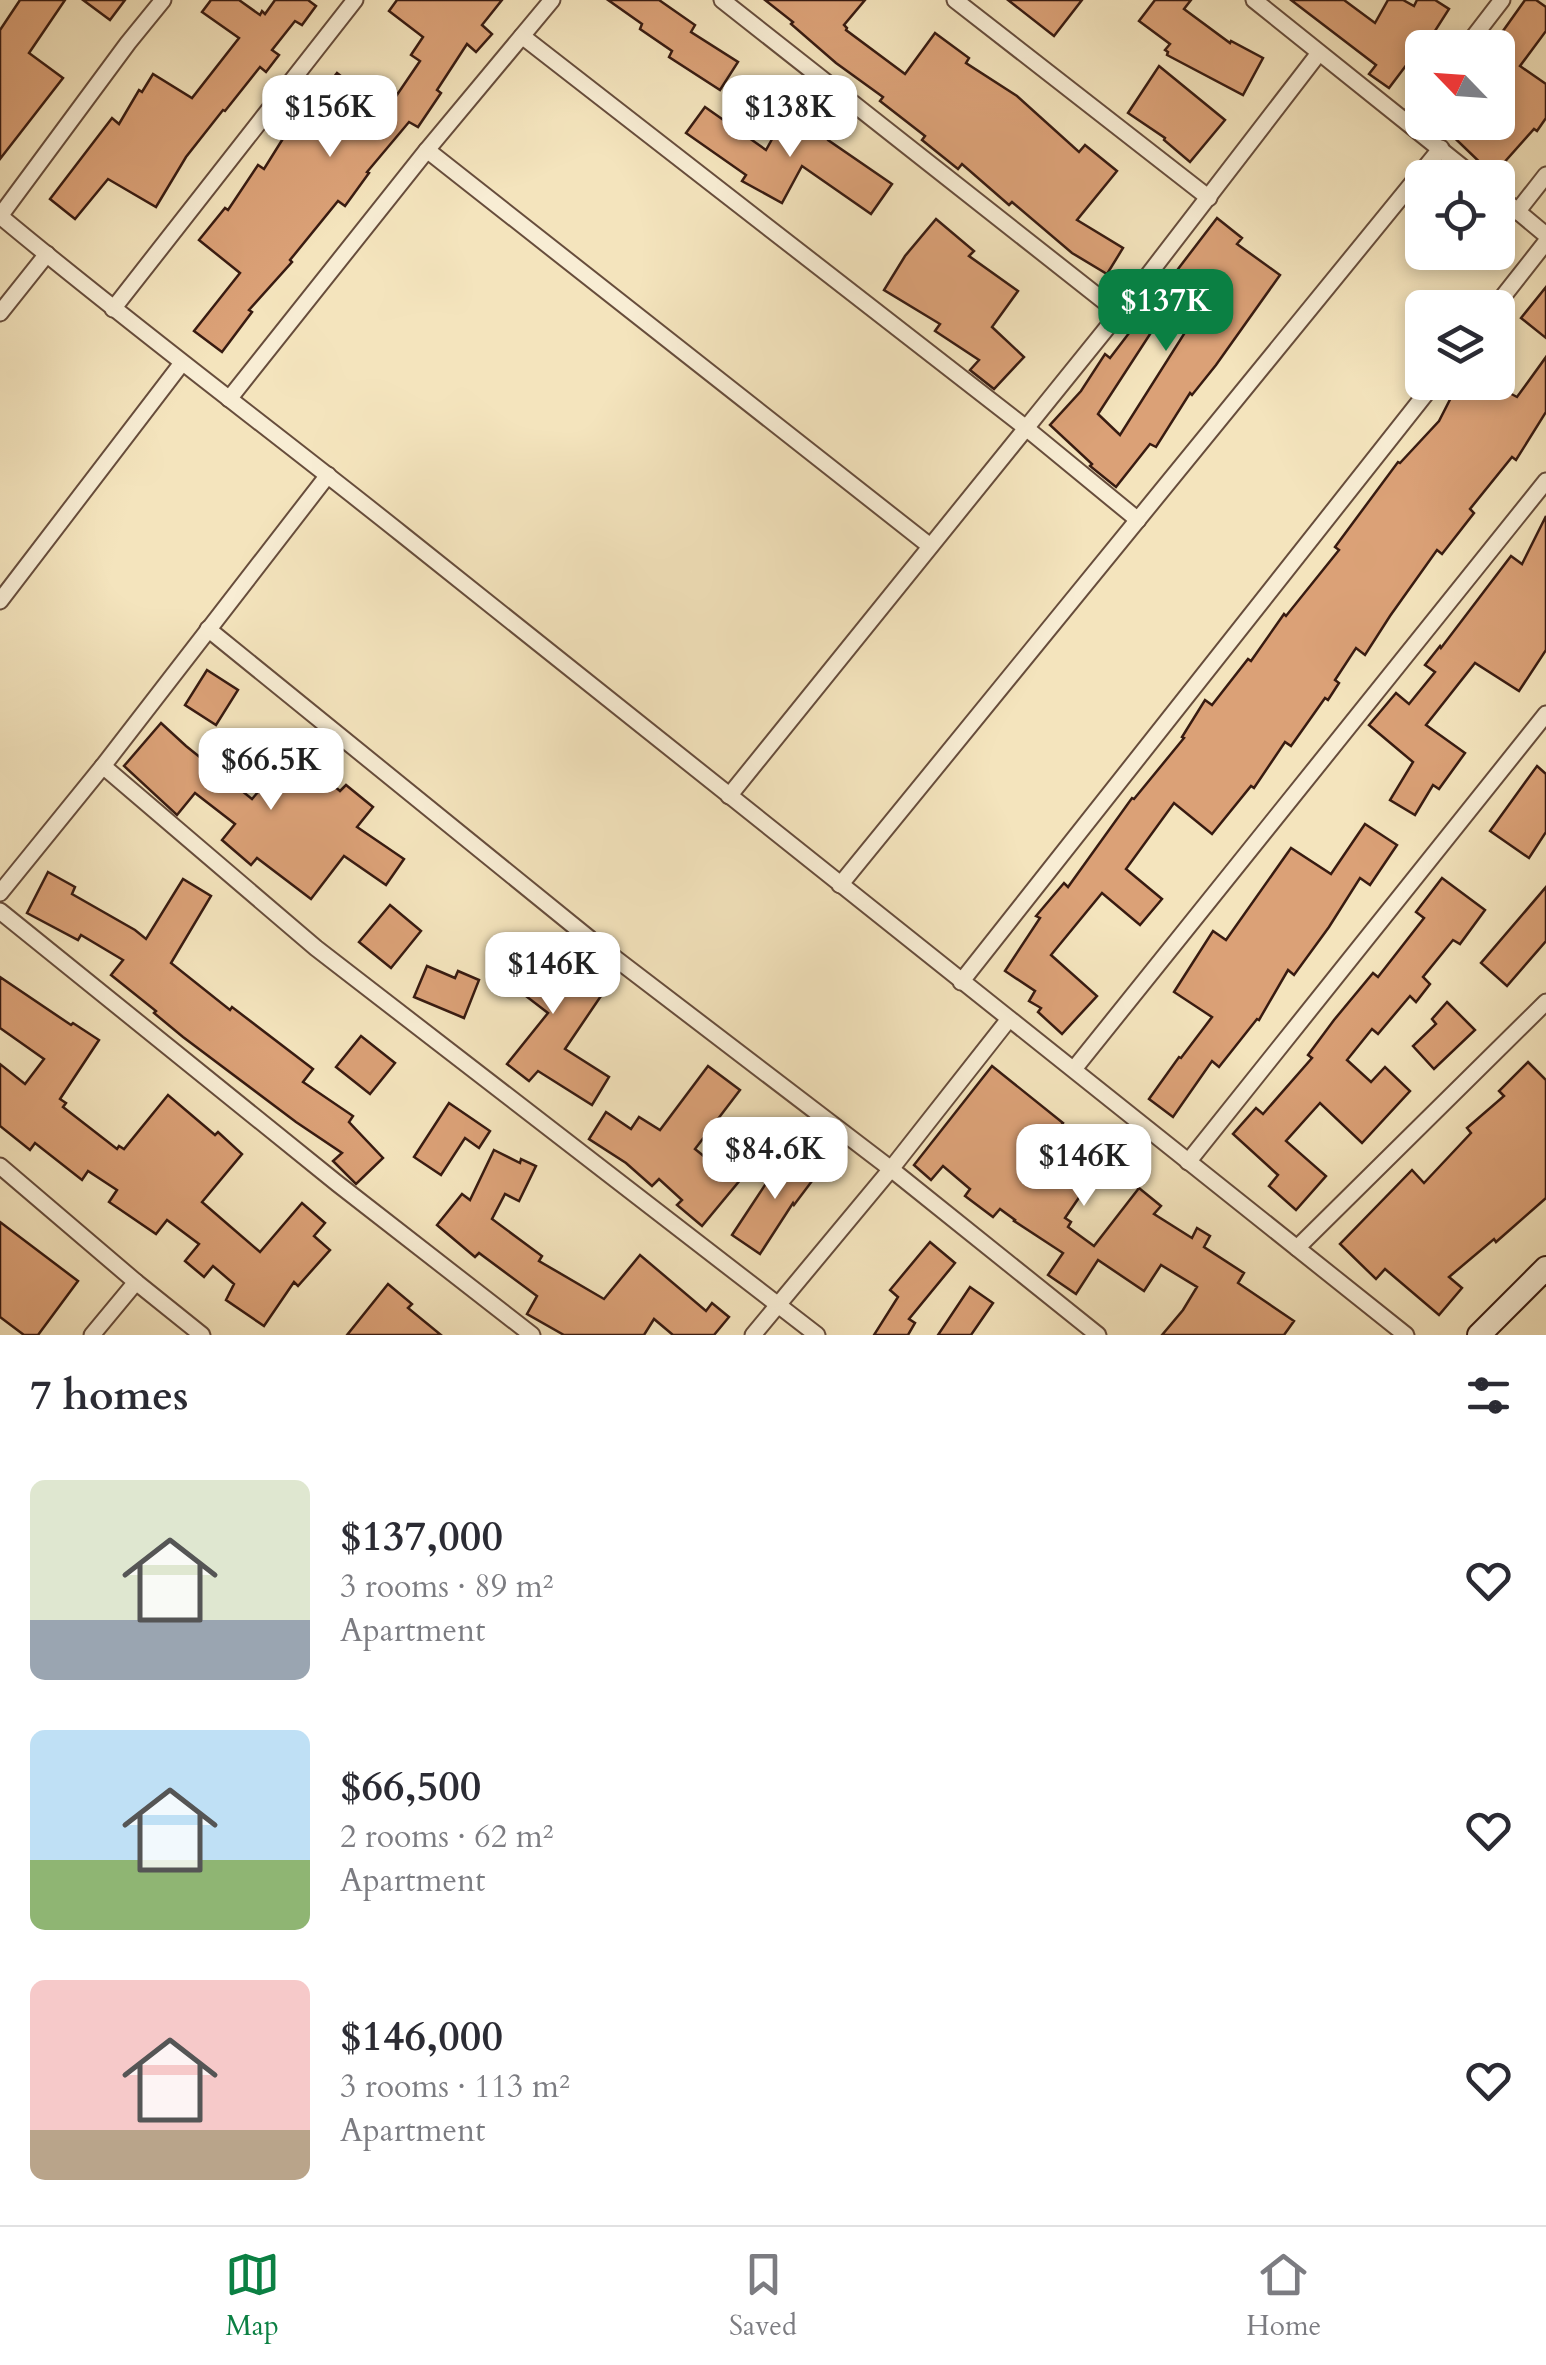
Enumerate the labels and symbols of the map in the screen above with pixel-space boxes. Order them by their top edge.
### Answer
north arrow [1405,30,1515,140]
pin: $156K [260,75,400,160]
pin: $138K [720,75,860,160]
pin: $137K [1096,269,1236,354]
pin: $66.5K [190,728,352,813]
pin: $146K [483,932,623,1017]
pin: $84.6K [694,1117,856,1202]
pin: $146K [1014,1124,1154,1209]

